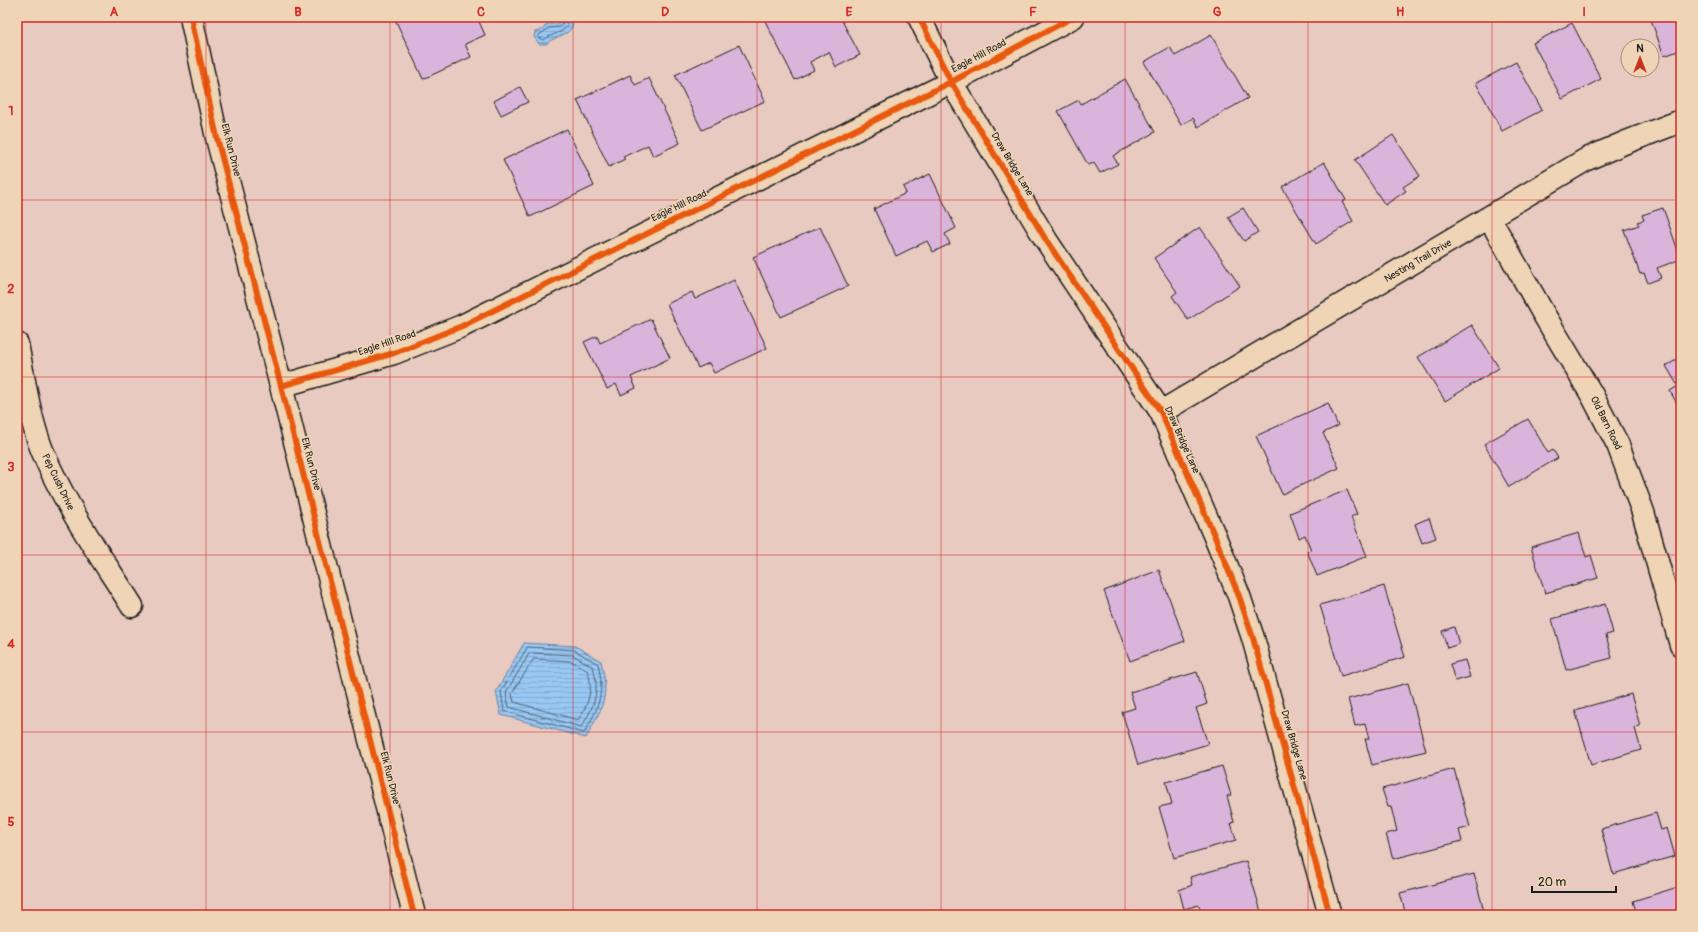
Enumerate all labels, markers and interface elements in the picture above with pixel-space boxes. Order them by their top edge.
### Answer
text: A [110,4,119,20]
text: B [294,4,302,20]
text: C [477,4,485,20]
text: D [661,4,669,20]
text: E [846,4,853,20]
text: F [1029,4,1037,20]
text: G [1213,4,1222,20]
text: H [1396,4,1404,20]
text: I [1582,4,1586,20]
street label: Eagle Hill Road [950,37,1008,75]
north arrow [1620,38,1660,78]
text: N [1636,42,1644,55]
text: 1 [8,103,14,119]
street label: Elk Run Drive [219,122,243,178]
street label: Draw Bridge Lane [988,130,1036,198]
street label: Eagle Hill Road [649,187,709,225]
street label: Nesting Trail Drive [1382,237,1454,285]
text: 2 [7,281,15,297]
street label: Eagle Hill Road [357,328,417,358]
street label: Old Barn Road [1588,394,1624,452]
street label: Draw Bridge Lane [1162,405,1202,475]
street label: Elk Run Drive [299,436,323,492]
street label: Pep Cush Drive [39,452,77,512]
text: 3 [7,459,15,475]
text: 4 [7,636,15,652]
street label: Draw Bridge Lane [1278,709,1310,781]
street label: Elk Run Drive [378,750,402,806]
text: 5 [7,814,15,830]
scale bar [1532,868,1616,894]
text: 20 m [1538,875,1567,890]

